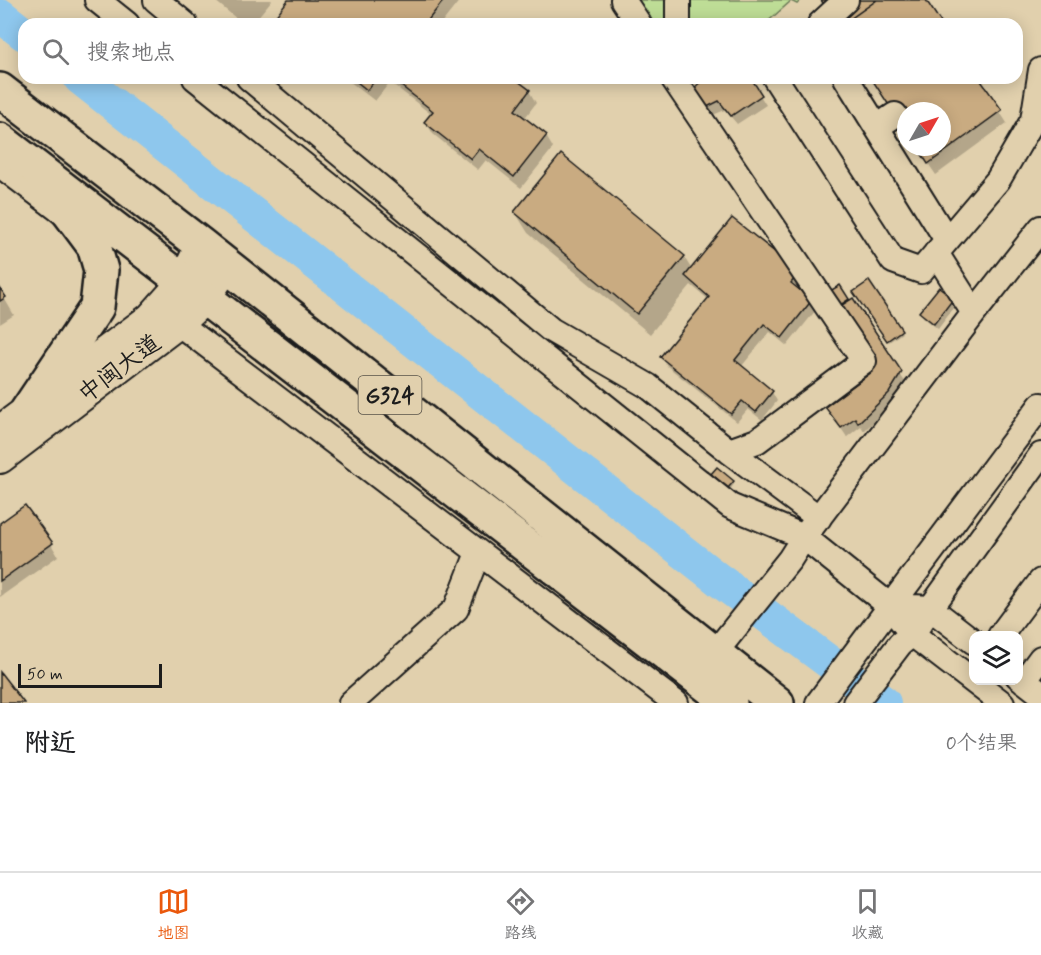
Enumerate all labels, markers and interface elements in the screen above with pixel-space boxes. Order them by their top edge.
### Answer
search box [18,18,1023,84]
icon: search [39,35,72,68]
text: 搜索地点 [87,39,175,67]
north arrow [897,102,951,156]
street label: 中闽大道 [72,328,168,410]
road number: G324 [358,376,422,414]
map controls [969,631,1023,685]
button: layers [969,631,1023,685]
scale bar [18,661,162,688]
text: 50 m [27,664,63,685]
text: 附近 [24,727,76,761]
text: 0个结果 [946,730,1017,757]
tab: 地图 [157,885,190,944]
tab: 路线 [504,885,537,944]
tab: 收藏 [851,885,884,944]

